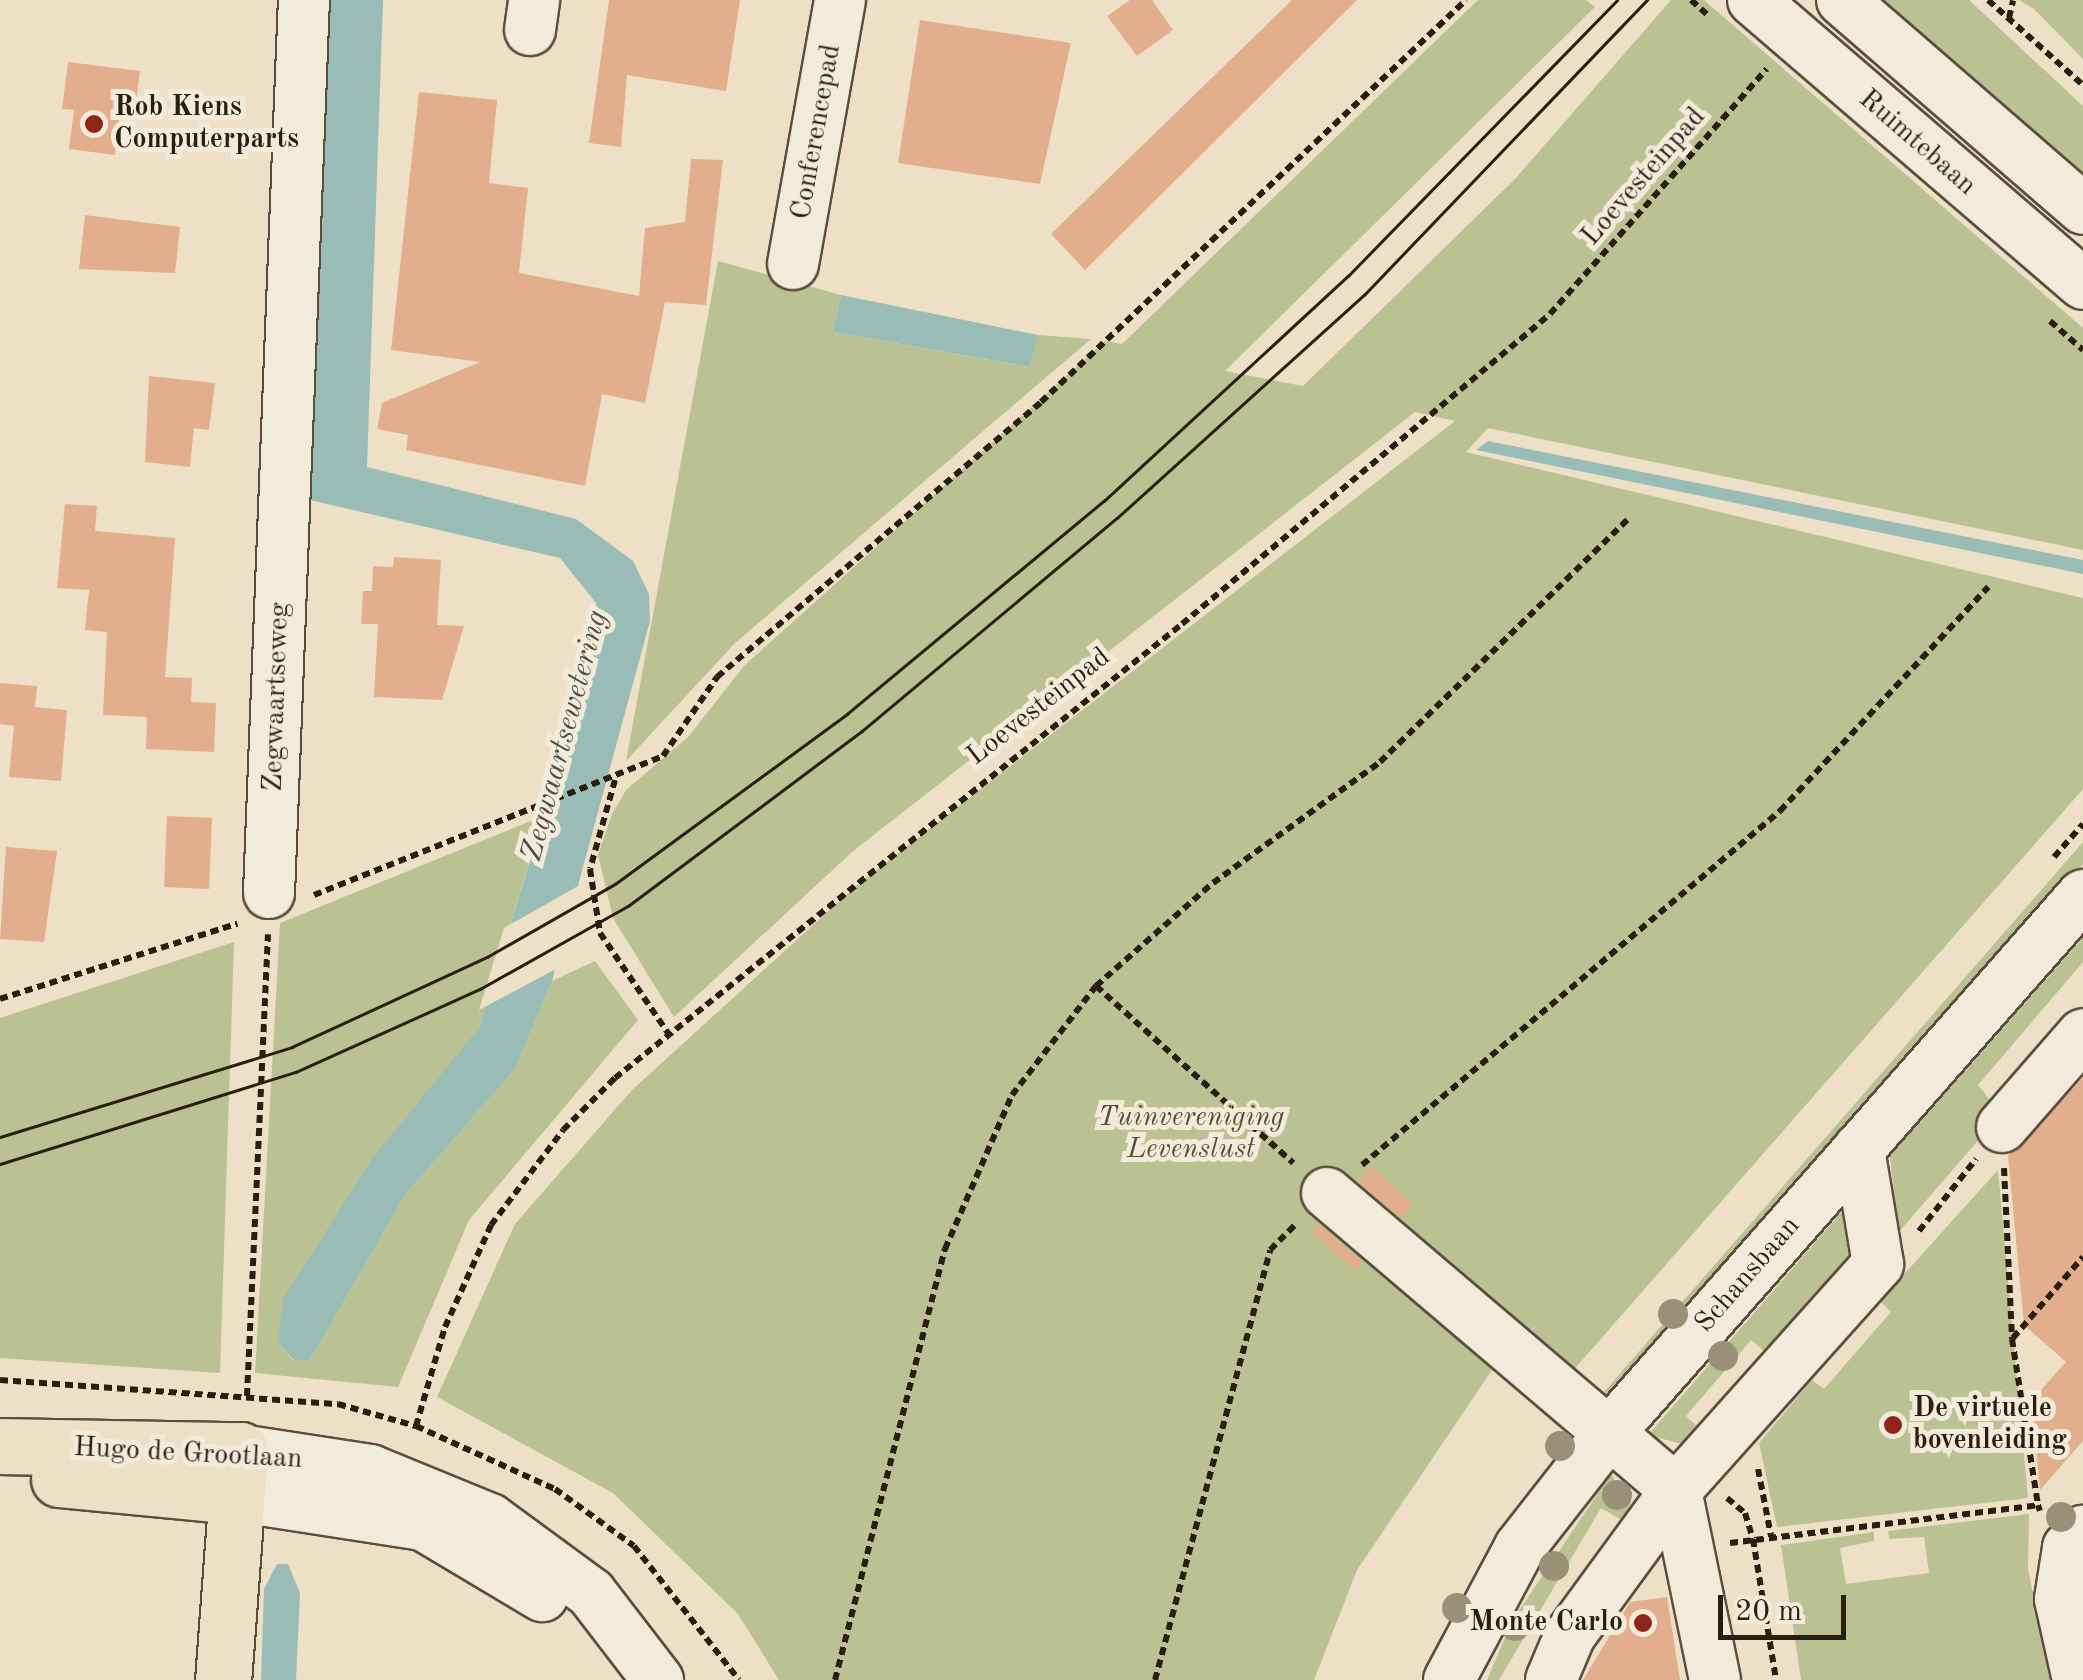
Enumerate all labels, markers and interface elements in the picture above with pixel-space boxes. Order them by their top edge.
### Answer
street label: Conferencepad [785,42,849,222]
street label: Ruimtebaan [1851,83,1983,203]
place label: Rob Kiens Computerparts [114,91,299,157]
street label: Loevesteinpad [1575,101,1713,253]
marker: Rob Kiens Computerparts [83,113,105,135]
street label: Zegwaartseweg [257,602,297,792]
water label: Zegwaartsewetering [514,607,616,865]
street label: Loevesteinpad [961,641,1117,773]
park label: Tuinvereniging Levenslust [1098,1101,1284,1167]
street label: Schansbaan [1688,1210,1808,1340]
place label: De virtuele bovenleiding [1913,1392,2067,1458]
marker: De virtuele bovenleiding [1882,1414,1904,1436]
street label: Hugo de Grootlaan [73,1431,303,1477]
scale bar [1723,1575,1850,1637]
text: 20 m [1735,1597,1802,1627]
place label: Monte Carlo [1470,1606,1623,1640]
marker: Monte Carlo [1632,1612,1654,1634]

